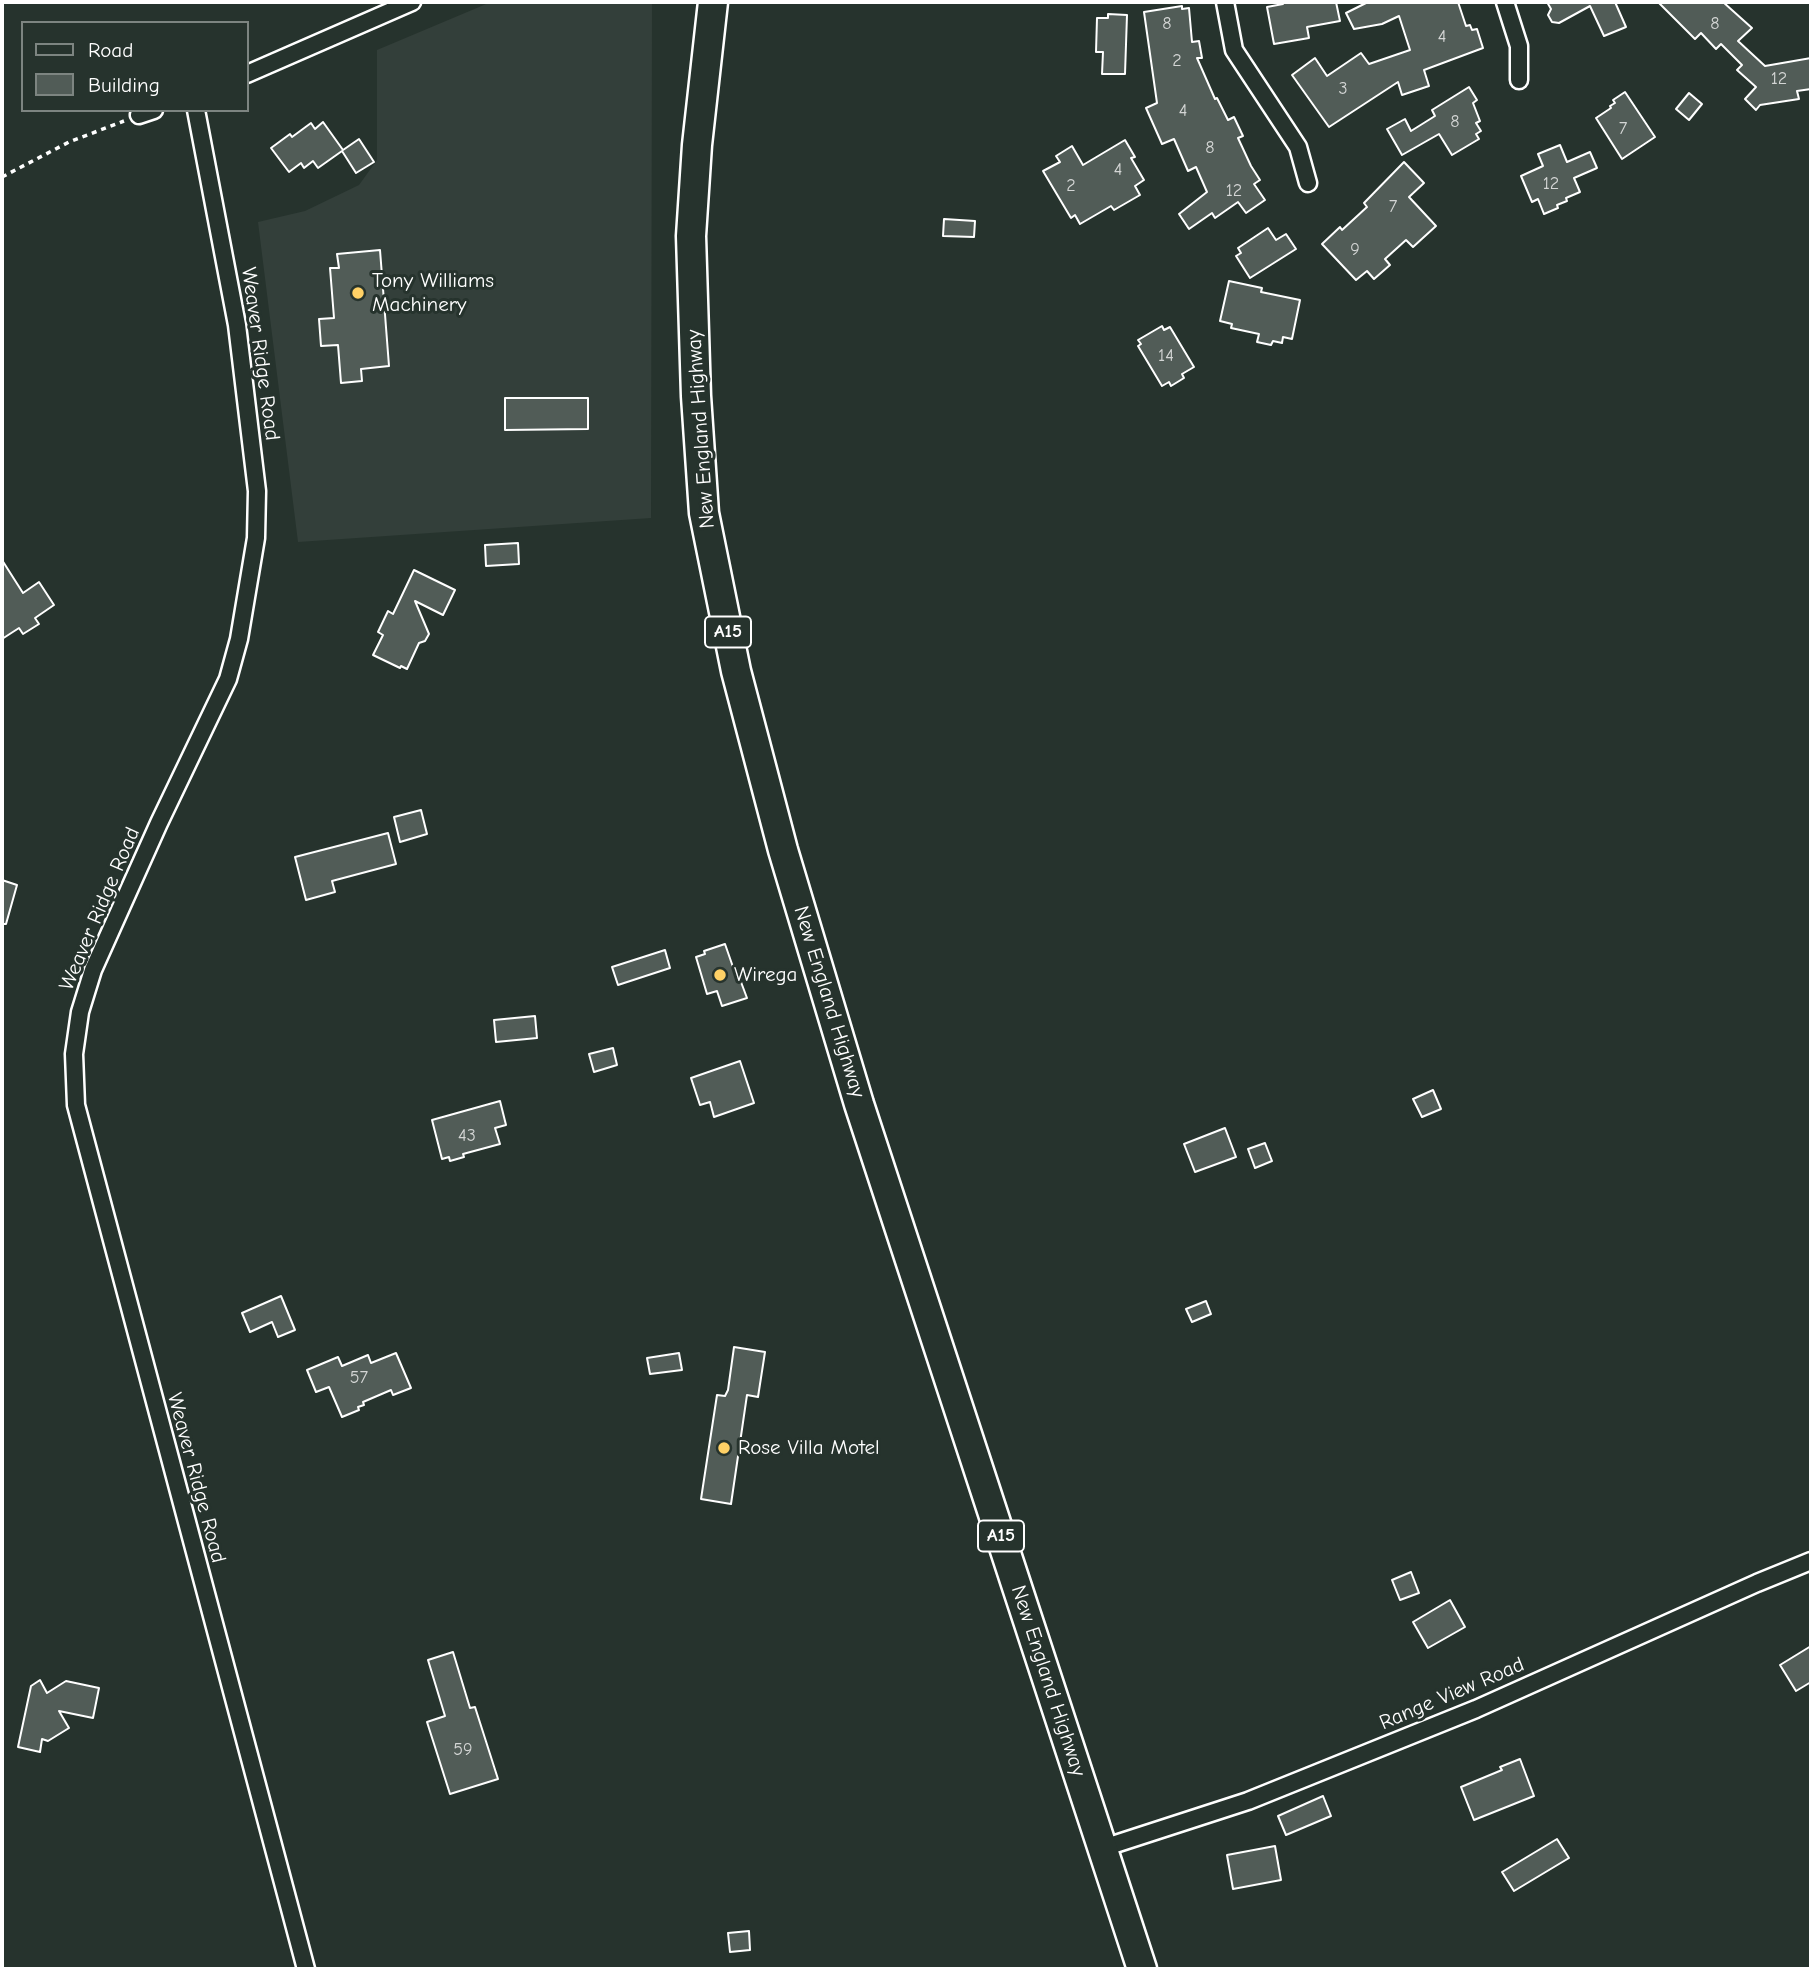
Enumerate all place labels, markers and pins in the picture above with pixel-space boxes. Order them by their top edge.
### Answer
place label: Tony Williams Machinery [372,268,494,318]
marker: Tony Williams Machinery [350,285,366,301]
place label: Wirega [734,962,797,988]
marker: Wirega [712,967,728,983]
place label: Rose Villa Motel [738,1435,880,1461]
marker: Rose Villa Motel [716,1440,732,1456]

